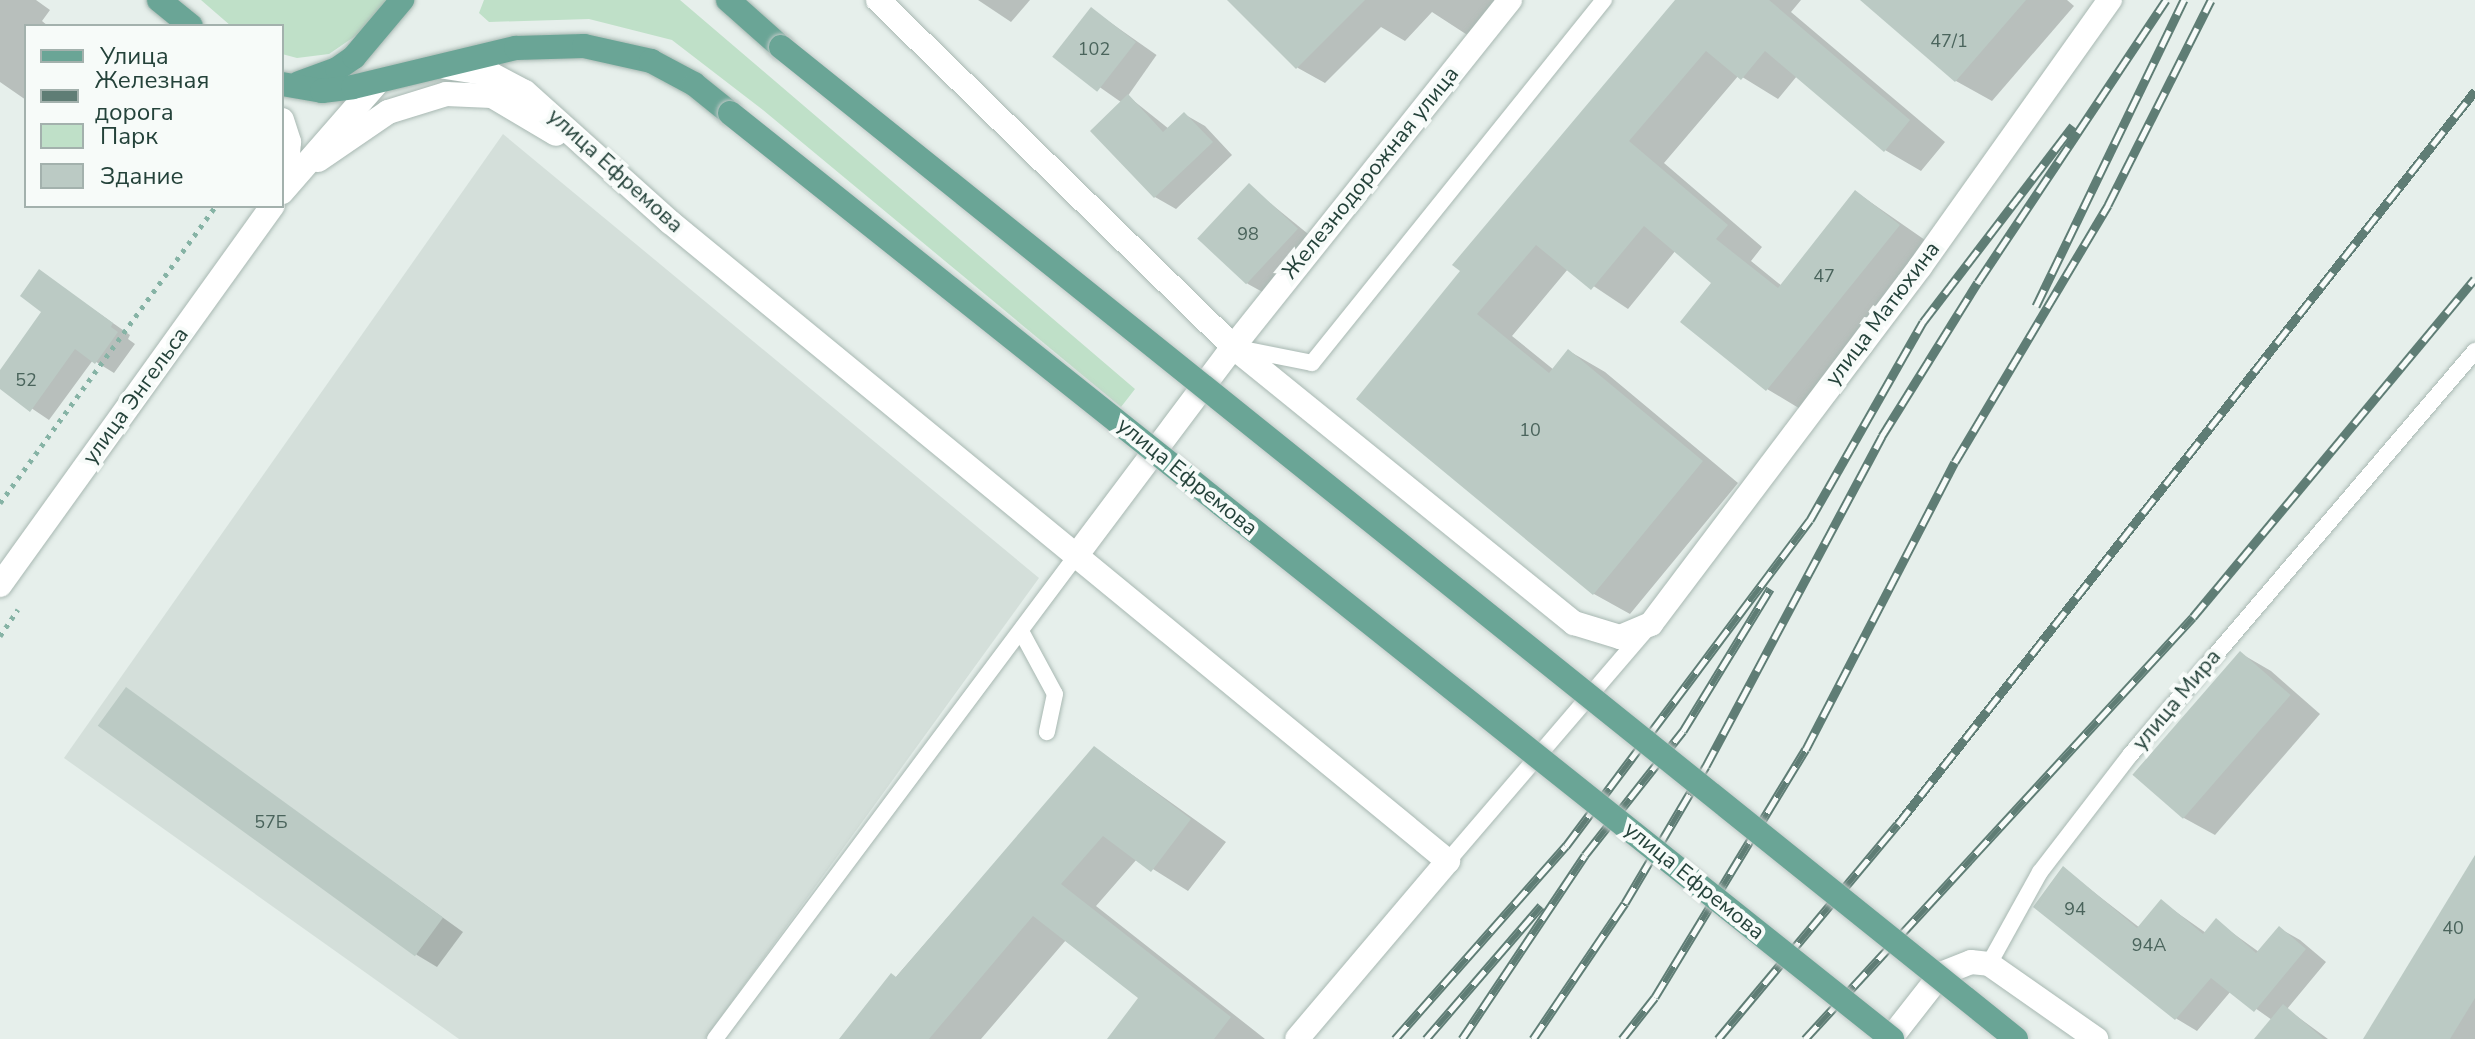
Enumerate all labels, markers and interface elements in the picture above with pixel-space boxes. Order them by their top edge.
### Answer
legend [24,24,284,208]
house number: 47/1 [1930,30,1968,52]
house number: 102 [1078,38,1110,60]
text: Улица [100,40,169,72]
street label: Железнодорожная улица [1277,61,1465,285]
text: Железная дорога [95,64,209,128]
street label: улица Ефремова [542,103,688,239]
text: Парк [100,120,158,152]
text: Здание [100,160,184,192]
house number: 98 [1237,223,1259,245]
street label: улица Матюхина [1820,237,1946,391]
house number: 47 [1813,265,1835,287]
street label: улица Энгельса [77,322,195,470]
house number: 52 [15,369,37,391]
street label: улица Ефремова [1111,412,1263,542]
house number: 10 [1519,419,1541,441]
street label: улица Мира [2127,644,2227,756]
house number: 57Б [254,811,288,833]
street label: улица Ефремова [1618,816,1770,946]
house number: 94 [2064,898,2086,920]
house number: 40 [2442,917,2464,939]
house number: 94А [2132,934,2166,956]

